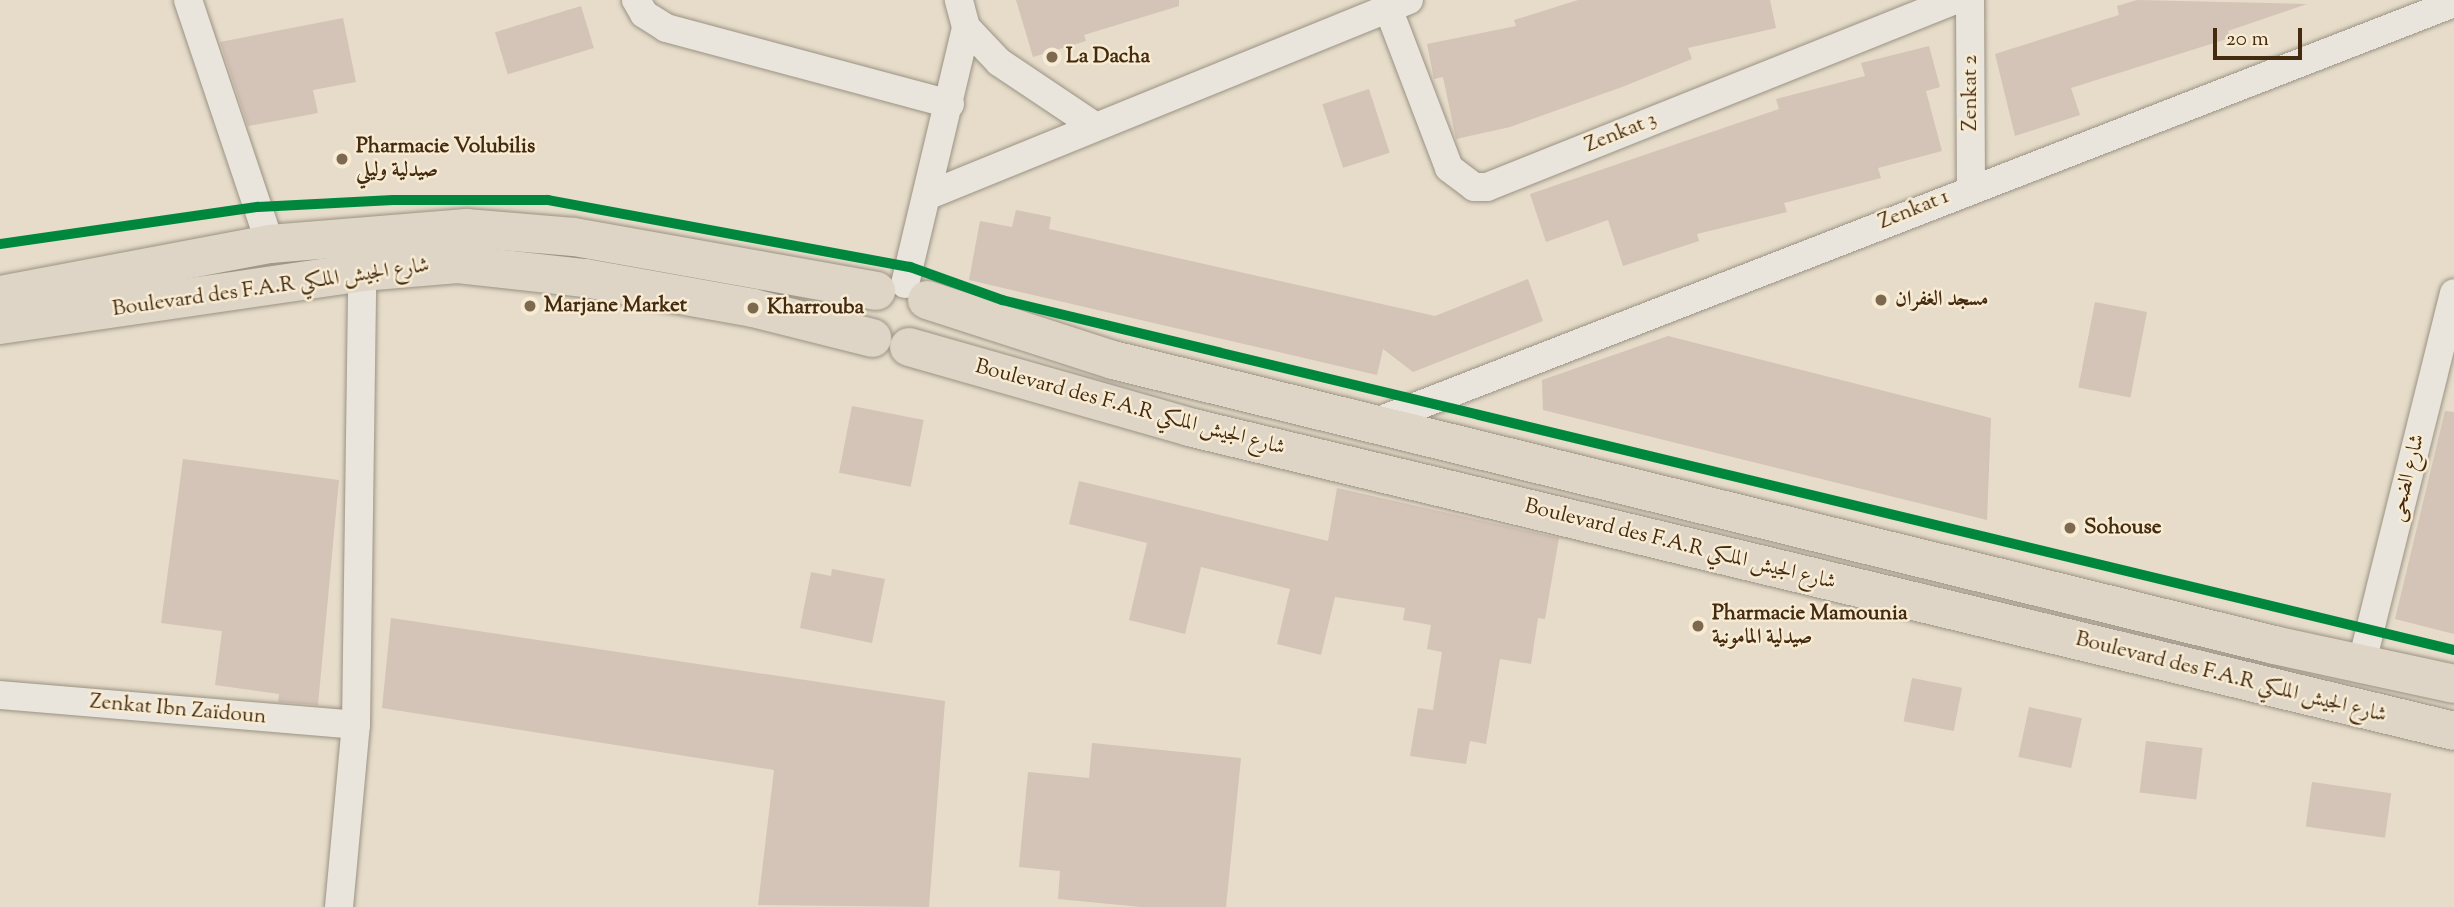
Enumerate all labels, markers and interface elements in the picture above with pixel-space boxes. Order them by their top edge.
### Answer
scale bar [2216,14,2305,58]
text: 20 m [2226,25,2269,55]
place label: La Dacha [1066,44,1150,70]
marker: La Dacha [1044,49,1060,65]
street label: Zenkat 2 [1958,55,1984,131]
street label: Zenkat 3 [1581,107,1661,159]
place label: Pharmacie Volubilis صيدلية وليلي [356,134,535,184]
marker: Pharmacie Volubilis صيدلية وليلي [334,151,350,167]
street label: Zenkat 1 [1875,185,1953,235]
street label: Boulevard des F.A.R شارع الجيش الملكي [111,253,431,323]
place label: مسجد الغفران [1895,287,1988,313]
marker: مسجد الغفران [1873,292,1889,308]
place label: Marjane Market [544,293,687,319]
place label: Kharrouba [767,295,864,321]
marker: Marjane Market [522,298,538,314]
marker: Kharrouba [745,300,761,316]
street label: Boulevard des F.A.R شارع الجيش الملكي [972,354,1288,462]
street label: شارع الضحى [2385,432,2431,524]
street label: Boulevard des F.A.R شارع الجيش الملكي [1522,494,1838,596]
place label: Sohouse [2084,515,2162,541]
marker: Sohouse [2062,520,2078,536]
place label: Pharmacie Mamounia صيدلية المامونية [1712,601,1908,651]
marker: Pharmacie Mamounia صيدلية المامونية [1690,618,1706,634]
street label: Boulevard des F.A.R شارع الجيش الملكي [2073,627,2389,729]
street label: Zenkat Ibn Zaïdoun [89,690,267,730]

